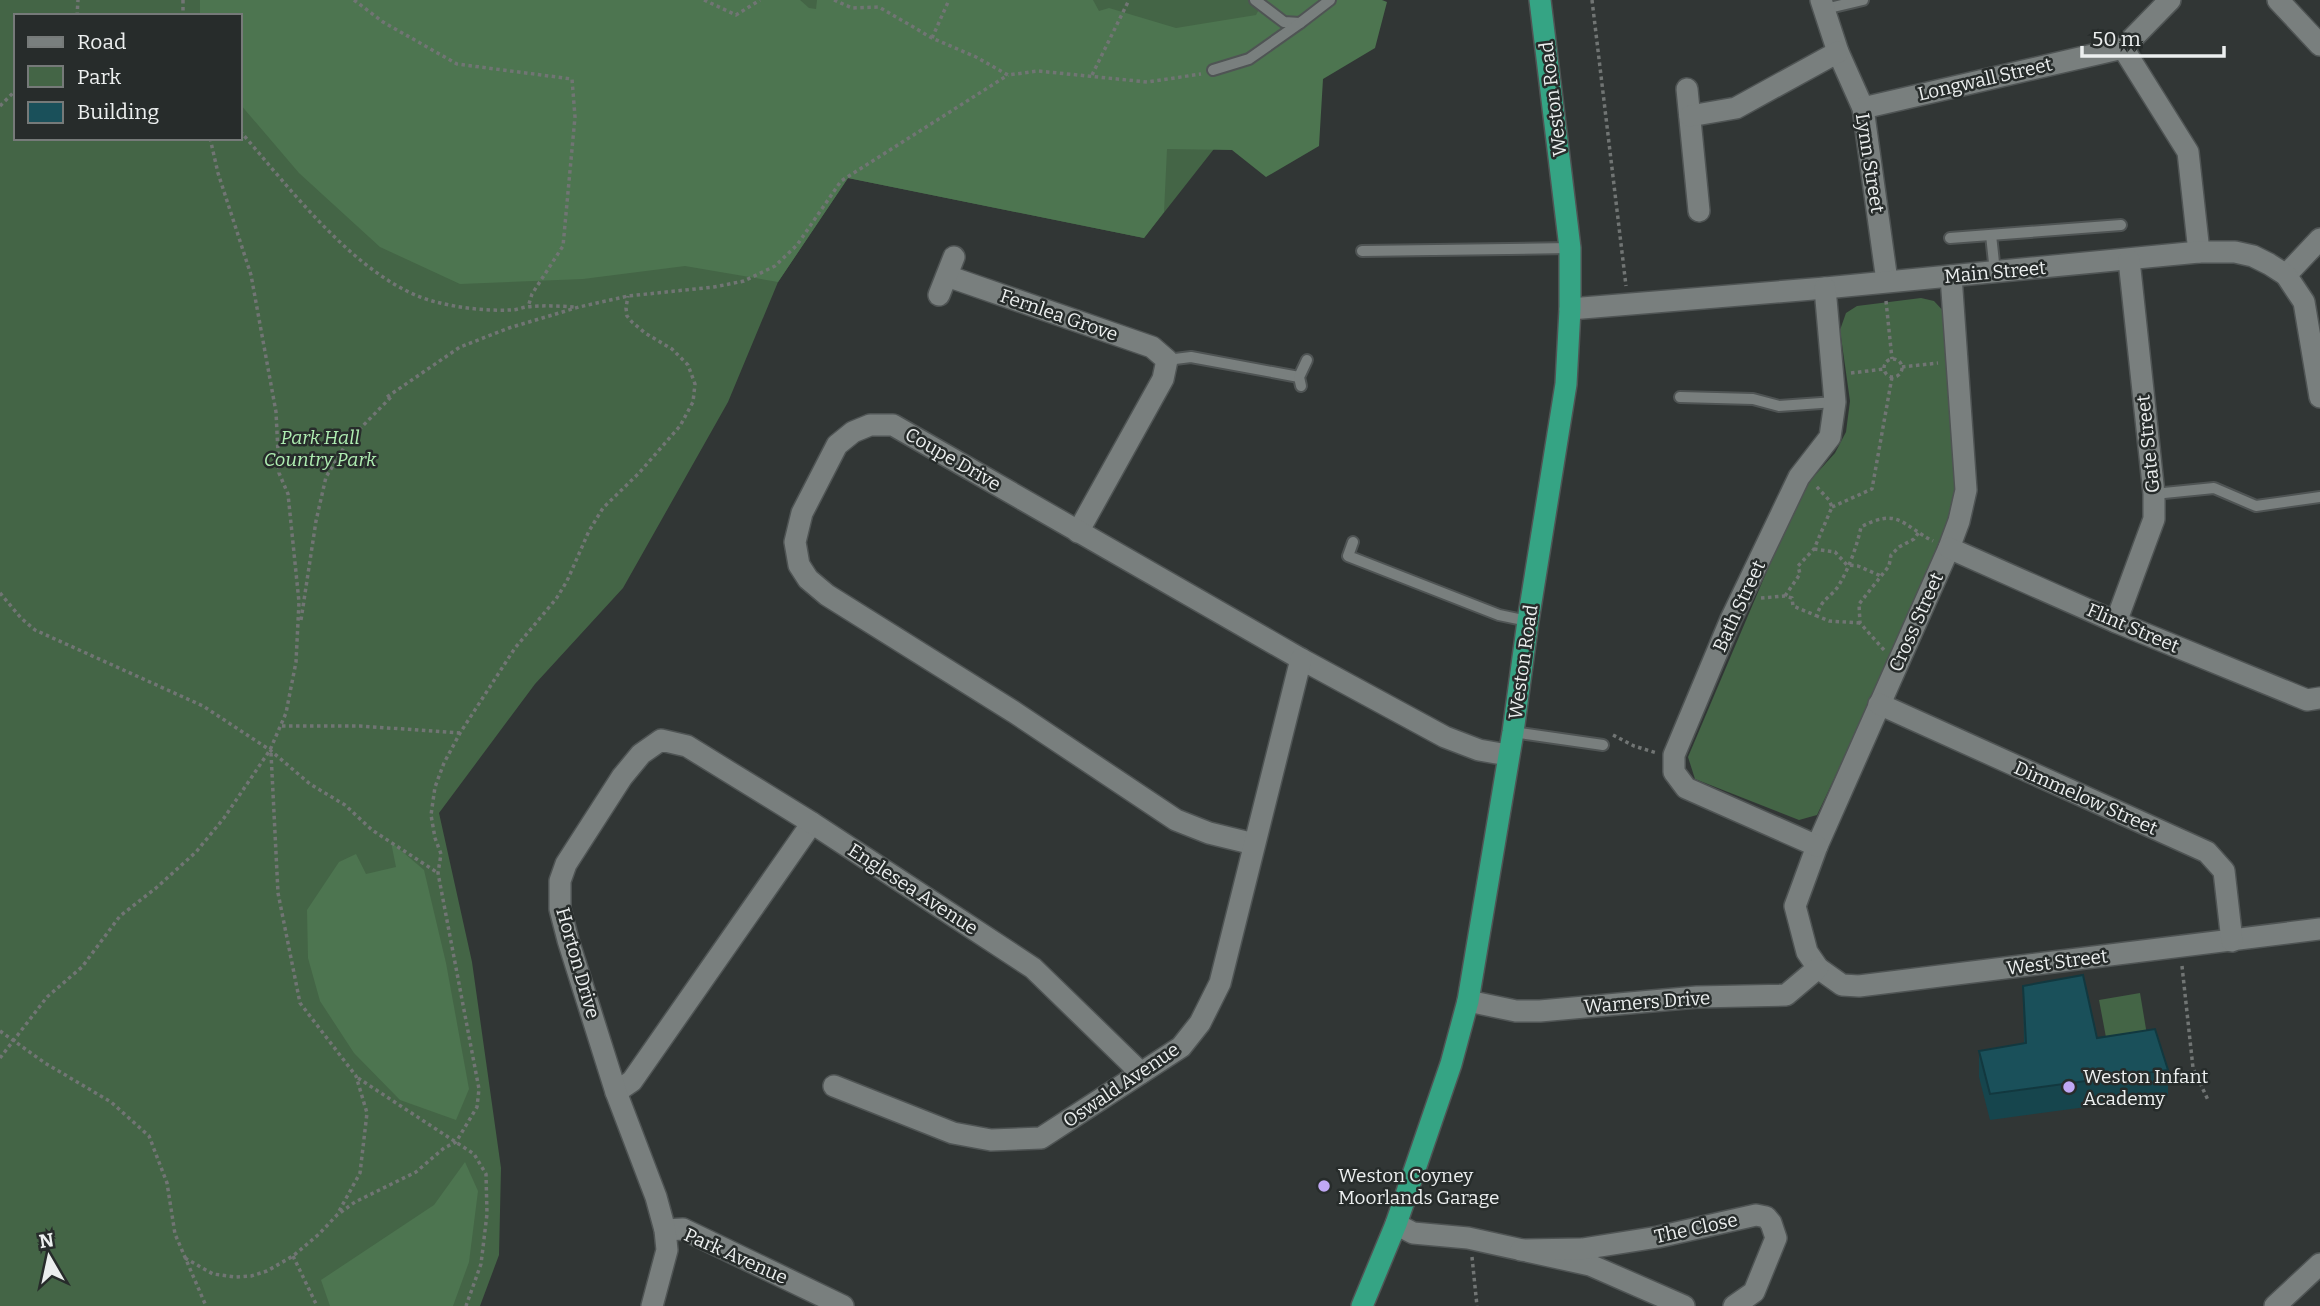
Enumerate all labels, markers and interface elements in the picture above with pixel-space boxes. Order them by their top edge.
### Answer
legend [14,14,242,140]
scale bar [2082,14,2224,58]
text: 50 m [2092,26,2141,52]
text: Road [77,29,126,55]
street label: Weston Road [1535,40,1571,158]
street label: Longwall Street [1916,52,2055,106]
text: Park [77,64,121,90]
text: Building [77,99,160,125]
street label: Lynn Street [1851,111,1889,215]
street label: Main Street [1943,256,2047,288]
street label: Fernlea Grove [997,284,1121,346]
street label: Gate Street [2131,394,2165,494]
street label: Coupe Drive [901,422,1005,496]
park label: Park Hall Country Park [264,426,377,471]
street label: Bath Street [1708,557,1770,655]
street label: Cross Street [1884,569,1948,675]
street label: Flint Street [2083,598,2183,658]
street label: Weston Road [1504,603,1542,721]
street label: Dimmelow Street [2011,756,2161,840]
street label: Englesea Avenue [844,838,982,940]
street label: Horton Drive [551,905,605,1021]
street label: West Street [2005,944,2109,980]
street label: Warners Drive [1583,986,1711,1018]
street label: Oswald Avenue [1058,1038,1184,1132]
place label: Weston Infant Academy [2083,1065,2209,1110]
marker: Weston Infant Academy [2061,1079,2077,1095]
place label: Weston Coyney Moorlands Garage [1338,1164,1499,1209]
marker: Weston Coyney Moorlands Garage [1316,1178,1332,1194]
street label: The Close [1652,1208,1740,1248]
north arrow [14,1222,84,1292]
street label: Park Avenue [681,1223,791,1289]
text: N [37,1228,56,1253]

